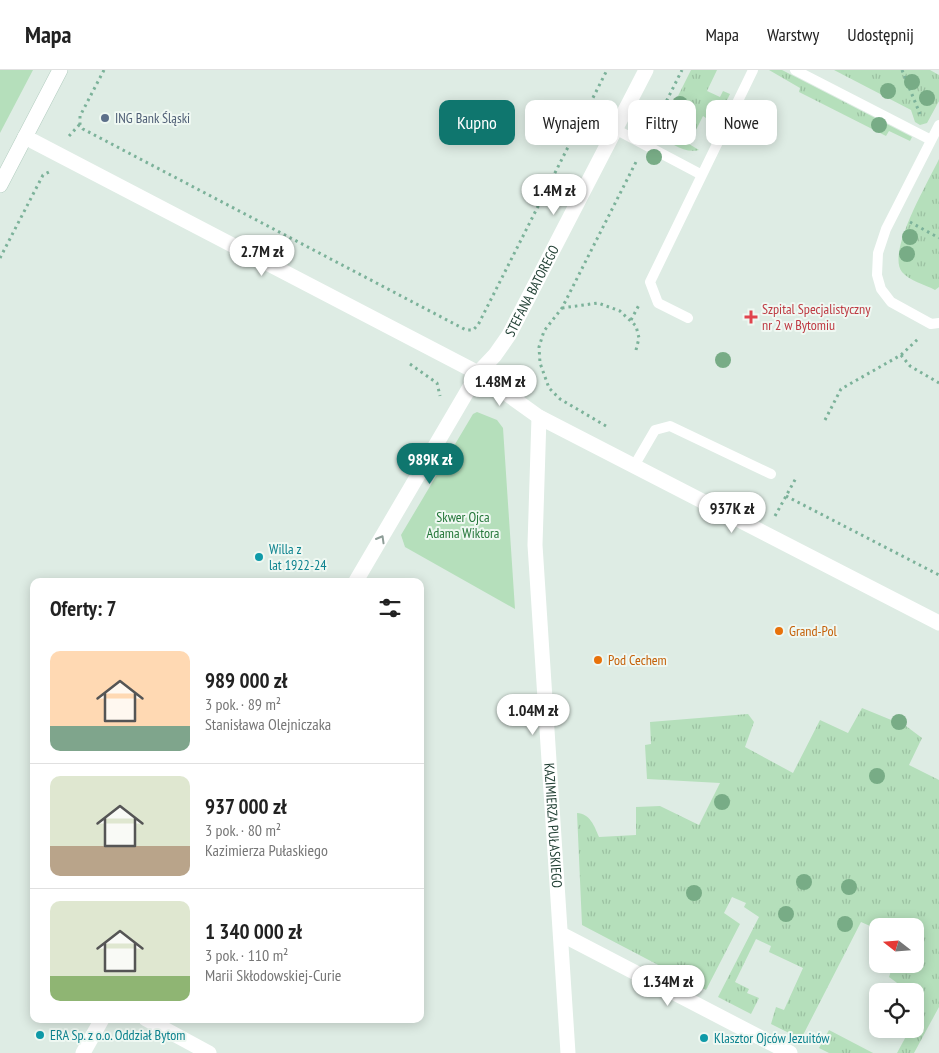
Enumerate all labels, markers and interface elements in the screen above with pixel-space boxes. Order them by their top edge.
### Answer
text: Mapa [25,19,72,50]
text: Mapa [705,23,739,46]
text: Warstwy [767,23,819,46]
text: Udostępnij [847,23,914,46]
chip: Kupno [439,100,515,145]
chip: Wynajem [525,100,618,145]
chip: Filtry [628,100,696,145]
chip: Nowe [706,100,777,145]
place label: ING Bank Śląski [115,109,190,127]
marker: ING Bank Śląski [99,112,111,124]
pin: 1.4M zł [508,174,600,216]
text: 1.4M zł [533,180,575,200]
pin: 2.7M zł [216,234,308,277]
text: 2.7M zł [241,241,283,261]
street label: STEFANA BATOREGO [501,242,563,340]
place label: Szpital Specjalistyczny nr 2 w Bytomiu [762,300,871,334]
marker: Szpital Specjalistyczny nr 2 w Bytomiu [744,310,758,324]
pin: 1.48M zł [448,364,552,407]
text: 1.48M zł [475,371,525,391]
pin: 989K zł [384,442,476,485]
text: 989K zł [408,449,452,469]
pin: 937K zł [686,492,778,534]
text: 937K zł [710,498,754,518]
park label: Skwer Ojca Adama Wiktora [427,508,499,542]
one-way arrow [374,536,384,545]
place label: Willa z lat 1922-24 [269,540,327,574]
marker: Willa z lat 1922-24 [253,551,265,563]
icon: filters [376,594,404,622]
text: Oferty: 7 [50,595,117,622]
place label: Grand-Pol [789,622,838,640]
marker: Grand-Pol [773,625,785,637]
place label: Pod Cechem [608,651,667,669]
marker: Pod Cechem [592,654,604,666]
text: 989 000 zł [205,667,287,694]
icon: home [90,671,150,731]
text: 3 pok. · 89 m² [205,694,281,714]
pin: 1.04M zł [481,694,585,736]
text: 1.04M zł [508,700,558,720]
text: Stanisława Olejniczaka [205,714,331,734]
street label: KAZIMIERZA PUŁASKIEGO [540,762,566,889]
text: 937 000 zł [205,793,287,820]
icon: home [90,796,150,856]
text: 3 pok. · 80 m² [205,820,281,840]
text: Kazimierza Pułaskiego [205,840,328,860]
text: 1 340 000 zł [205,918,302,945]
north arrow [869,918,924,972]
map controls [869,918,924,1038]
icon: home [90,921,150,981]
text: 3 pok. · 110 m² [205,945,288,965]
pin: 1.34M zł [616,964,720,1007]
text: Marii Skłodowskiej-Curie [205,965,341,985]
text: 1.34M zł [643,971,693,991]
button: locate [869,983,924,1038]
place label: ERA Sp. z o.o. Oddział Bytom [50,1026,185,1044]
marker: ERA Sp. z o.o. Oddział Bytom [34,1029,46,1041]
place label: Klasztor Ojców Jezuitów [714,1029,830,1047]
marker: Klasztor Ojców Jezuitów [698,1032,710,1044]

